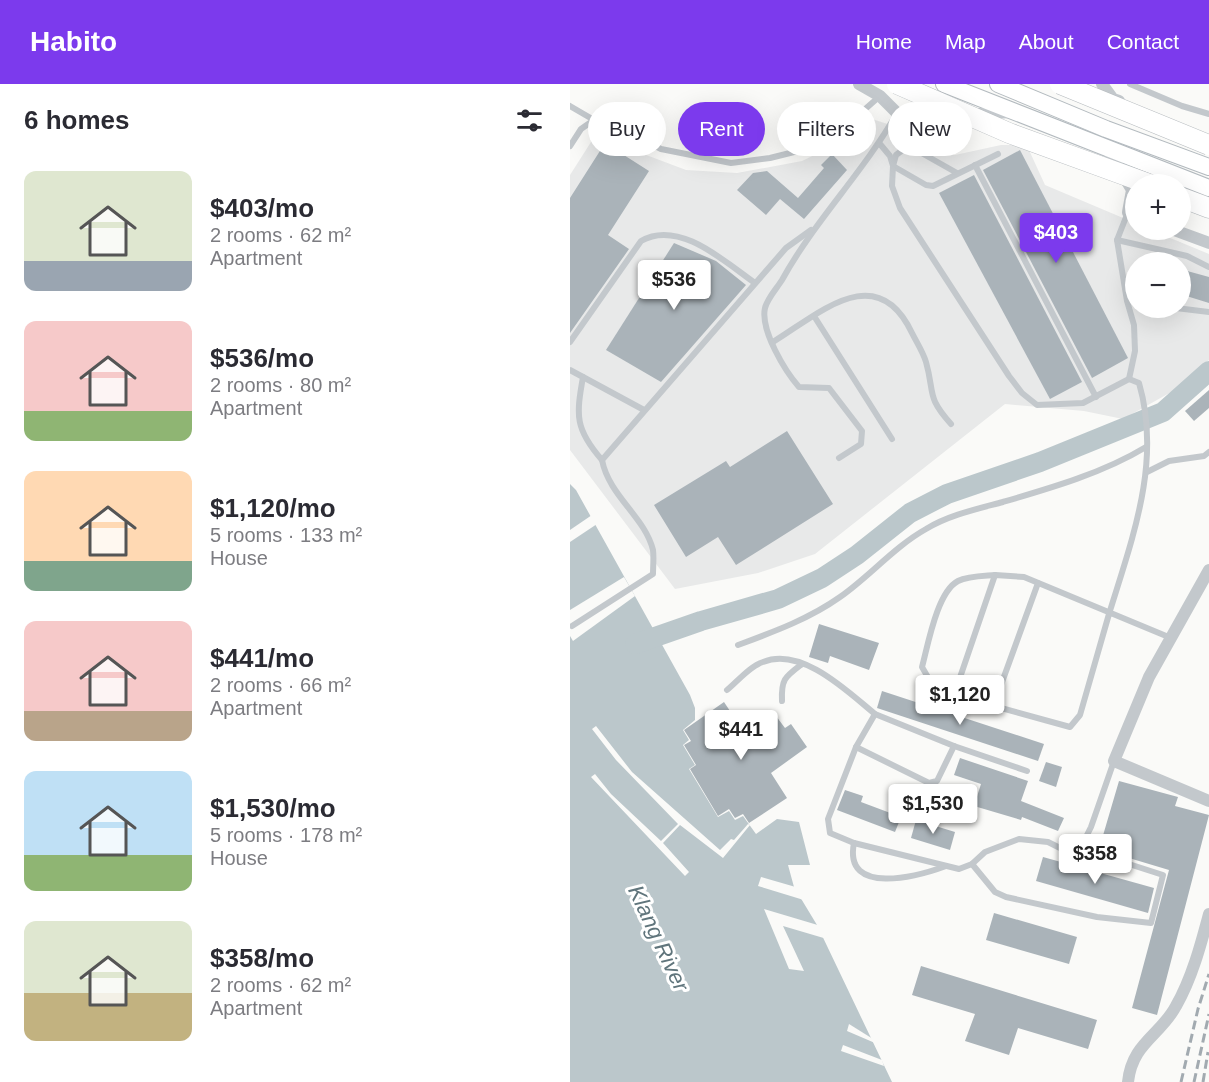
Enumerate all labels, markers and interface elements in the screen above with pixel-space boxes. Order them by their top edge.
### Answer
text: Habito [30,26,117,57]
text: Home [856,30,912,53]
text: Map [945,30,986,53]
text: About [1019,30,1074,53]
text: Contact [1107,30,1179,53]
chip: Buy [588,102,666,156]
chip: Rent [678,102,765,156]
chip: Filters [777,102,876,156]
chip: New [888,102,972,156]
icon: filters [513,104,546,137]
text: 6 homes [24,105,130,135]
map controls [1125,174,1191,318]
button: + [1125,174,1191,240]
text: $403/mo [210,193,314,223]
icon: home [72,195,144,267]
pin: $403 [1020,213,1092,264]
text: $403 [1034,221,1078,243]
text: 2 rooms · 62 m² [210,224,351,246]
text: Apartment [210,247,302,269]
button: − [1125,252,1191,318]
pin: $536 [638,260,710,311]
text: $536 [652,268,696,290]
text: $536/mo [210,343,314,373]
icon: home [72,345,144,417]
text: 2 rooms · 80 m² [210,374,351,396]
text: Apartment [210,397,302,419]
text: $1,120/mo [210,493,336,523]
icon: home [72,495,144,567]
text: 5 rooms · 133 m² [210,524,362,546]
text: House [210,547,268,569]
text: $441/mo [210,643,314,673]
icon: home [72,645,144,717]
text: 2 rooms · 66 m² [210,674,351,696]
pin: $1,120 [911,675,1009,726]
text: $1,120 [929,683,991,705]
text: Apartment [210,697,302,719]
pin: $441 [705,710,777,761]
text: $441 [719,718,763,740]
pin: $1,530 [884,784,982,835]
text: $1,530 [902,792,964,814]
text: $1,530/mo [210,793,336,823]
icon: home [72,795,144,867]
text: 5 rooms · 178 m² [210,824,362,846]
pin: $358 [1059,834,1131,885]
text: $358 [1073,842,1117,864]
text: House [210,847,268,869]
water label: Klang River [623,881,695,997]
text: $358/mo [210,943,314,973]
icon: home [72,945,144,1017]
text: 2 rooms · 62 m² [210,974,351,996]
text: Apartment [210,997,302,1019]

